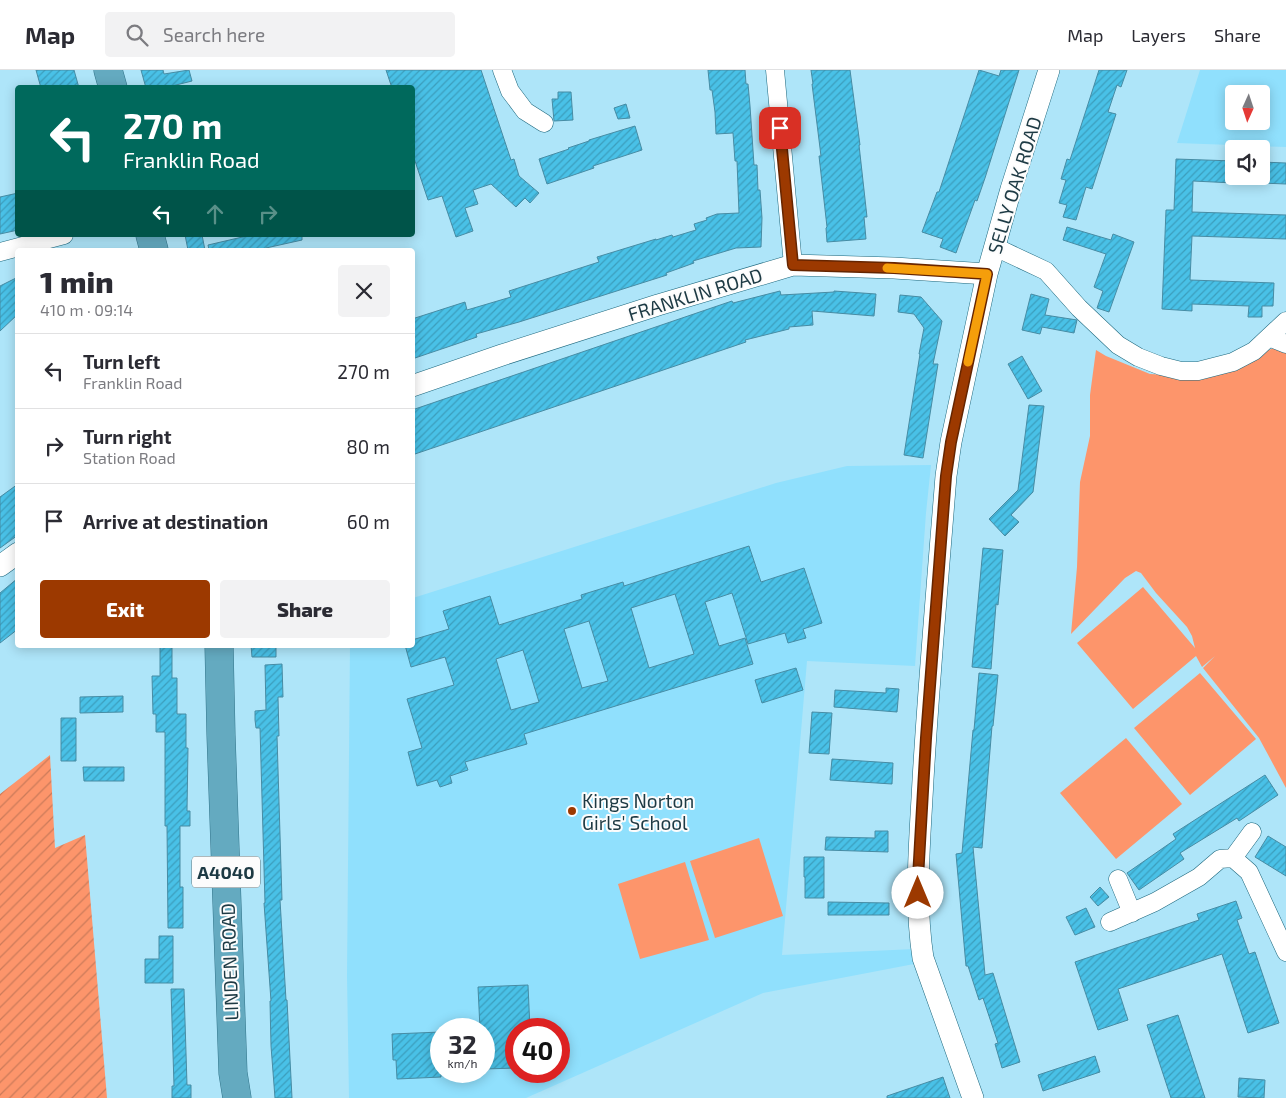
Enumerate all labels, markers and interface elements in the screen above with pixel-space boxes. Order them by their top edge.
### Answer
search box [105,12,455,57]
text: Map [25,20,75,49]
icon: search [123,21,151,49]
text: Search here [163,23,265,46]
text: Map [1067,24,1103,46]
text: Layers [1131,24,1186,46]
text: Share [1214,24,1261,46]
north arrow [1225,85,1270,130]
map controls [1225,85,1270,185]
text: 270 m [123,104,222,146]
icon: left [40,105,105,170]
pin [759,107,801,149]
icon: arrive [766,114,794,142]
street label: SELLY OAK ROAD [982,114,1046,256]
button: sound [1225,140,1270,185]
text: Franklin Road [123,146,260,172]
icon: left [148,200,176,228]
icon: ahead [201,200,229,228]
icon: right [254,200,282,228]
text: 1 min [40,263,114,299]
street label: FRANKLIN ROAD [625,263,765,325]
button: close [338,265,390,317]
text: 410 m · 09:14 [40,300,133,319]
text: Turn left [83,350,160,373]
icon: left [40,357,68,385]
text: 270 m [337,360,390,383]
text: Franklin Road [83,373,182,392]
text: Turn right [83,425,171,448]
icon: right [40,432,68,460]
text: 80 m [346,435,390,458]
text: Station Road [83,448,176,467]
icon: arrive [40,507,68,535]
text: Arrive at destination [83,510,268,533]
text: 60 m [347,510,390,533]
button: Exit [40,580,210,638]
button: Share [220,580,390,638]
place label: Kings Norton Girls' School [582,789,694,834]
marker: Kings Norton Girls' School [566,805,578,817]
road number: A4040 [192,856,260,888]
position arrow [891,866,943,918]
street label: LINDEN ROAD [215,903,243,1021]
speed limit sign: 40 [505,1018,570,1083]
text: 32 [448,1029,477,1059]
text: km/h [448,1056,477,1070]

